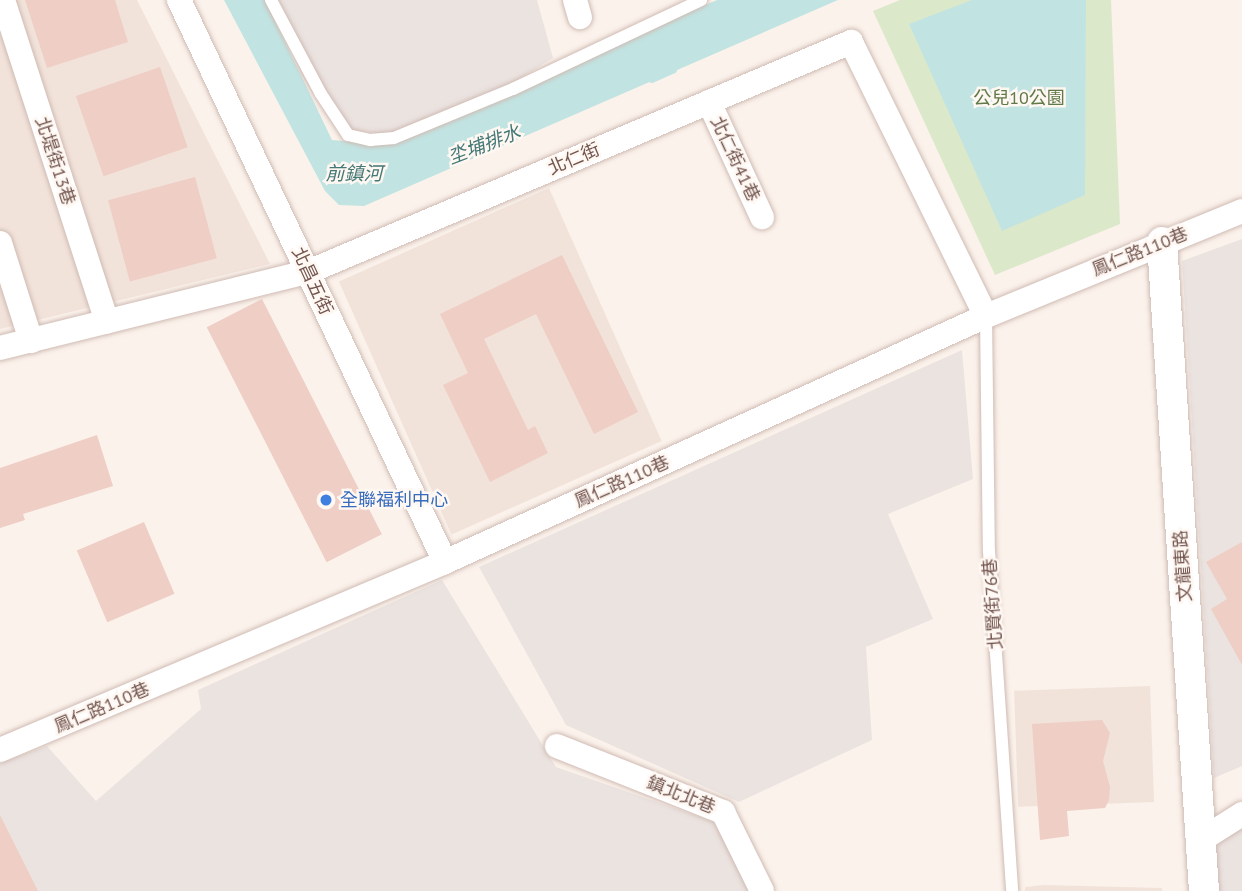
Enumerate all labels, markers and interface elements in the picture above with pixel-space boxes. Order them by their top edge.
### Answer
park label: 公兒10公園 [973,87,1065,109]
street label: 北仁街41巷 [706,113,764,205]
street label: 北堤街13巷 [31,114,79,208]
water label: 坔埔排水 [444,121,524,169]
street label: 北仁街 [545,139,603,179]
water label: 前鎮河 [326,163,382,185]
street label: 鳳仁路110巷 [1089,223,1191,281]
street label: 北昌五街 [287,244,337,318]
street label: 鳳仁路110巷 [571,452,673,512]
place label: 全聯福利中心 [340,489,448,511]
marker: 全聯福利中心 [318,492,334,508]
street label: 文龍東路 [1170,529,1196,603]
street label: 北賢街76巷 [979,558,1007,650]
street label: 鳳仁路110巷 [51,678,153,738]
street label: 鎮北北巷 [644,772,718,818]

